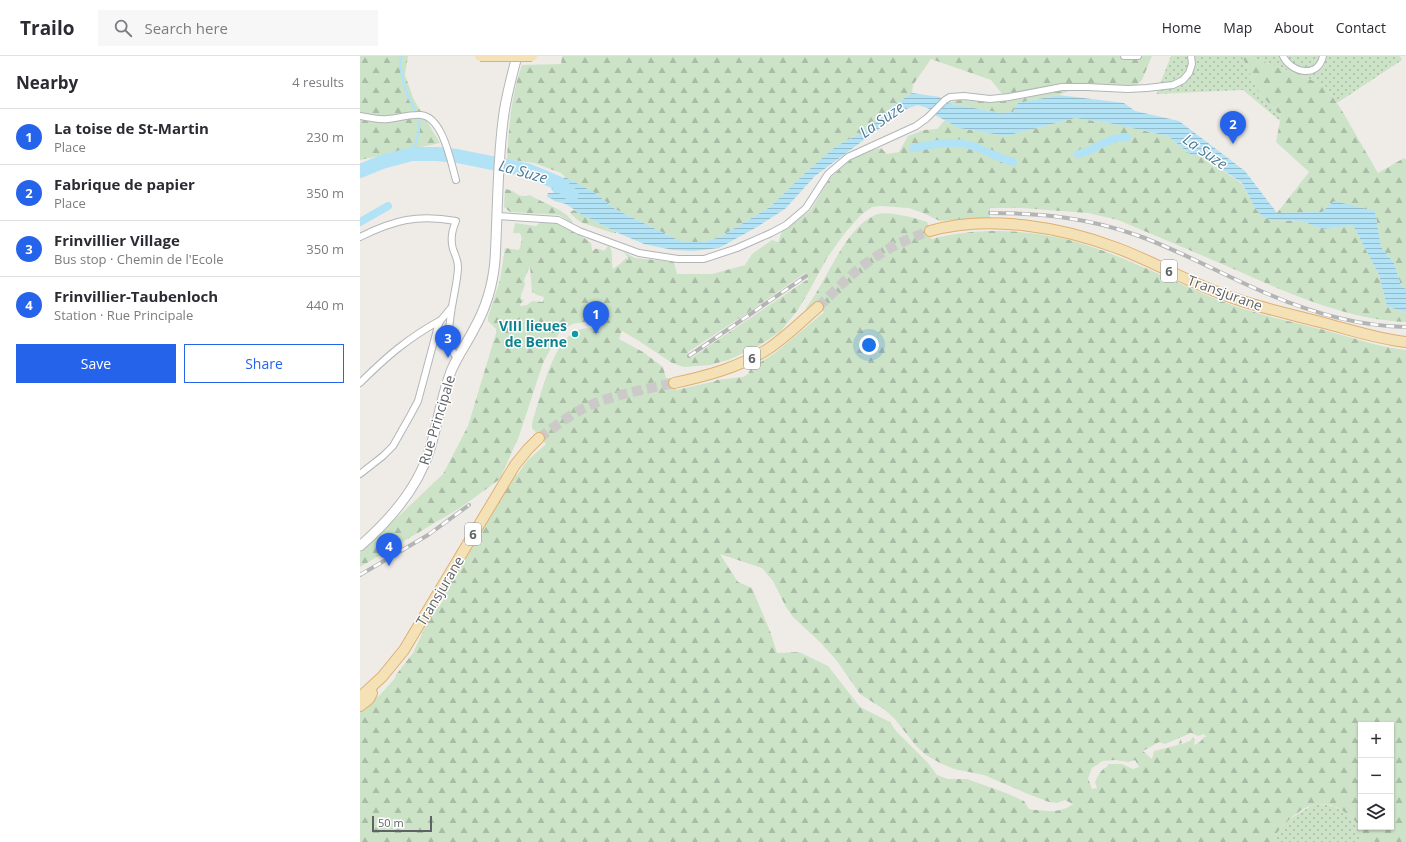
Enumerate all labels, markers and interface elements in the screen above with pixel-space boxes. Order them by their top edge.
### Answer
search box [98,10,378,46]
text: Trailo [20,15,74,41]
icon: search [112,17,134,39]
text: Search here [144,18,228,38]
text: Home [1162,18,1201,37]
text: Map [1223,18,1252,37]
text: About [1274,18,1314,37]
text: Contact [1336,18,1386,37]
text: Nearby [16,71,78,94]
text: 4 results [292,73,344,91]
water label: La Suze [855,96,908,142]
pin: 2 [1220,111,1246,144]
text: La toise de St-Martin [54,118,209,138]
text: 1 [25,128,33,146]
text: 230 m [306,128,344,146]
water label: La Suze [1179,129,1232,174]
text: Place [54,138,86,156]
water label: La Suze [497,155,551,188]
text: Fabrique de papier [54,174,195,194]
text: 2 [25,184,33,202]
text: 350 m [306,184,344,202]
text: Place [54,194,86,212]
text: Frinvillier Village [54,230,180,250]
text: 3 [25,240,33,258]
text: 350 m [306,240,344,258]
text: Bus stop · Chemin de l'Ecole [54,250,223,268]
road number: 6 [1161,260,1177,282]
street label: Transjurane [1185,270,1265,315]
text: Frinvillier-Taubenloch [54,286,218,306]
text: 4 [25,296,33,314]
text: 440 m [306,296,344,314]
pin: 1 [583,301,609,334]
text: Station · Rue Principale [54,306,193,324]
place label: VIII lieues de Berne [499,316,567,351]
pin: 3 [435,325,461,358]
marker: VIII lieues de Berne [570,329,580,339]
your location [859,335,879,355]
button: Save [16,344,176,383]
button: Share [184,344,344,383]
road number: 6 [744,347,760,369]
street label: Rue Principale [414,372,459,467]
road number: 6 [465,523,481,545]
pin: 4 [376,533,402,566]
street label: Transjurane [411,552,468,629]
map controls [1358,722,1394,830]
button: + [1358,722,1394,758]
button: − [1358,758,1394,794]
button: layers [1358,794,1394,830]
scale bar [372,814,432,833]
text: 50 m [378,815,404,830]

